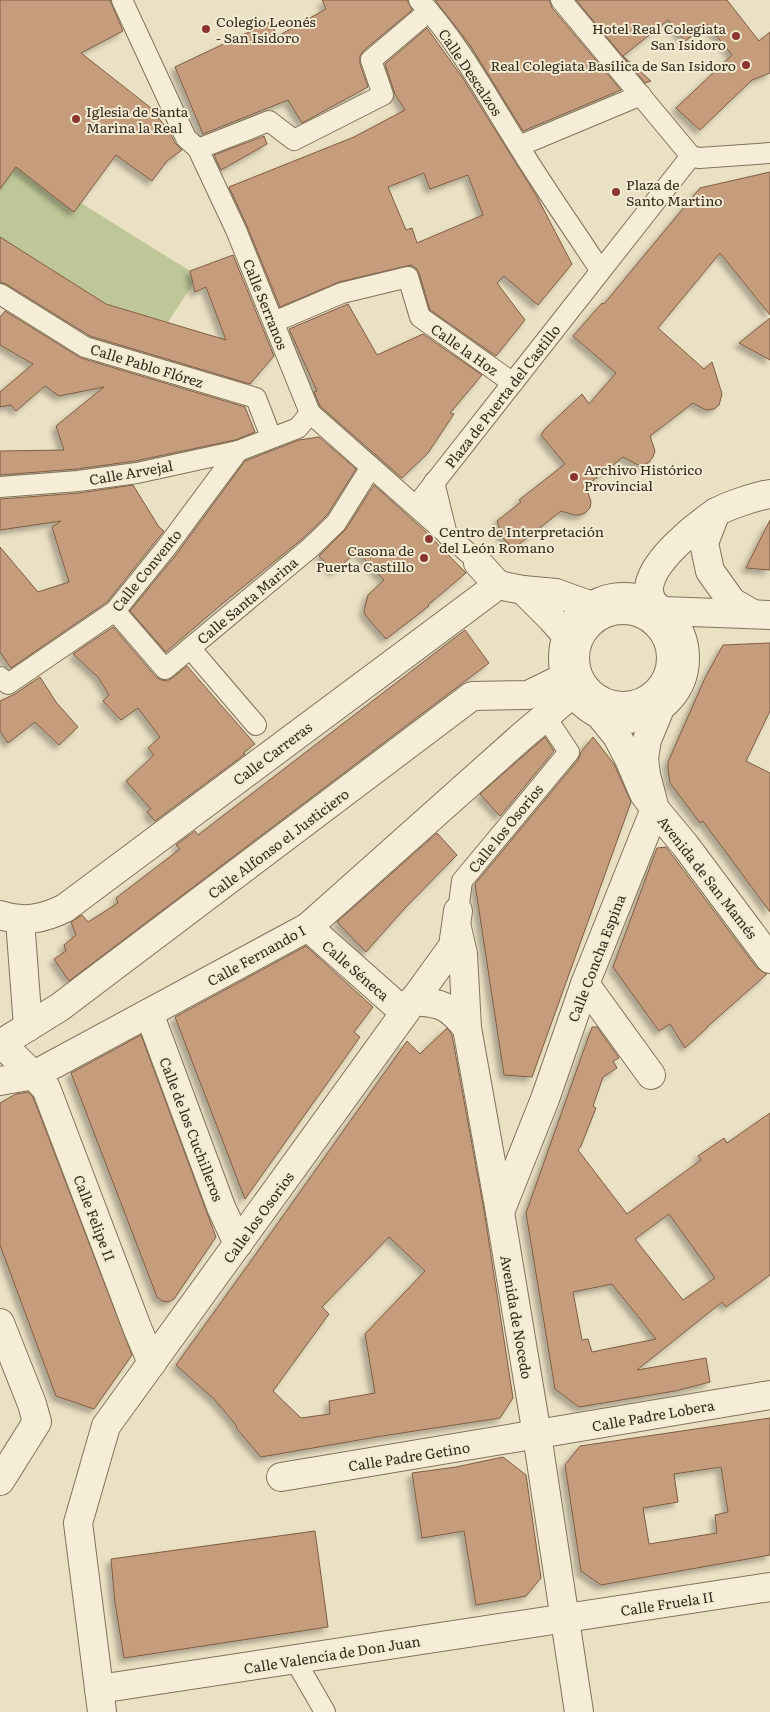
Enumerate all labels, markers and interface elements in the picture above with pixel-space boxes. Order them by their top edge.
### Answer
place label: Colegio Leonés - San Isidoro [216,11,316,47]
place label: Hotel Real Colegiata San Isidoro [592,18,726,54]
marker: Colegio Leonés - San Isidoro [200,23,212,35]
street label: Calle Descalzos [434,25,508,119]
marker: Hotel Real Colegiata San Isidoro [730,30,742,42]
place label: Real Colegiata Basílica de San Isidoro [490,55,736,75]
marker: Real Colegiata Basílica de San Isidoro [740,59,752,71]
place label: Iglesia de Santa Marina la Real [86,101,189,137]
marker: Iglesia de Santa Marina la Real [70,113,82,125]
place label: Plaza de Santo Martino [626,174,723,210]
marker: Plaza de Santo Martino [610,186,622,198]
street label: Calle Serranos [239,256,293,352]
street label: Calle la Hoz [427,318,503,380]
street label: Plaza de Puerta del Castillo [440,320,564,472]
street label: Calle Pablo Flórez [88,338,206,392]
street label: Calle Arvejal [88,455,175,489]
place label: Archivo Histórico Provincial [584,459,702,495]
marker: Archivo Histórico Provincial [568,471,580,483]
place label: Centro de Interpretación del León Romano [439,521,604,557]
street label: Calle Convento [107,525,185,615]
marker: Centro de Interpretación del León Romano [423,533,435,545]
place label: Casona de Puerta Castillo [316,540,414,576]
street label: Calle Santa Marina [192,552,302,648]
marker: Casona de Puerta Castillo [418,552,430,564]
street label: Calle Carreras [228,717,316,789]
street label: Calle los Osorios [463,779,547,877]
street label: Calle Alfonso el Justiciero [203,783,353,903]
street label: Avenida de San Mamés [654,811,762,943]
street label: Calle Concha Espina [562,891,630,1025]
street label: Calle Fernando I [203,920,309,990]
street label: Calle Séneca [318,935,394,1005]
street label: Calle de los Cuchilleros [155,1054,229,1204]
street label: Calle los Osorios [218,1167,298,1267]
street label: Calle Felipe II [69,1172,121,1264]
street label: Avenida de Nocedo [496,1253,538,1381]
street label: Calle Padre Lobera [590,1394,716,1436]
street label: Calle Padre Getino [347,1437,471,1475]
street label: Calle Fruela II [619,1586,715,1620]
street label: Calle Valencia de Don Juan [242,1630,422,1678]

